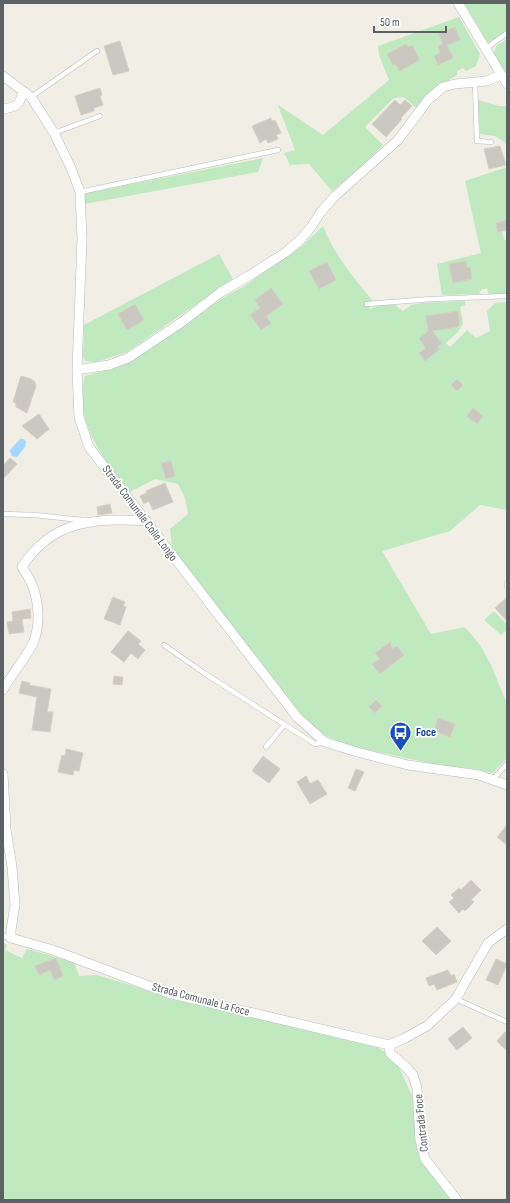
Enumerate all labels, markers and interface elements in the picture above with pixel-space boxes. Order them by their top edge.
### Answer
scale bar [374,8,446,34]
text: 50 m [380,15,400,30]
street label: Strada Comunale Colle Longo [99,462,181,564]
bus stop icon: Foce [387,719,413,752]
place label: Foce [416,725,436,740]
street label: Strada Comunale La Foce [151,979,251,1020]
street label: Contrada Foce [411,1093,432,1153]

